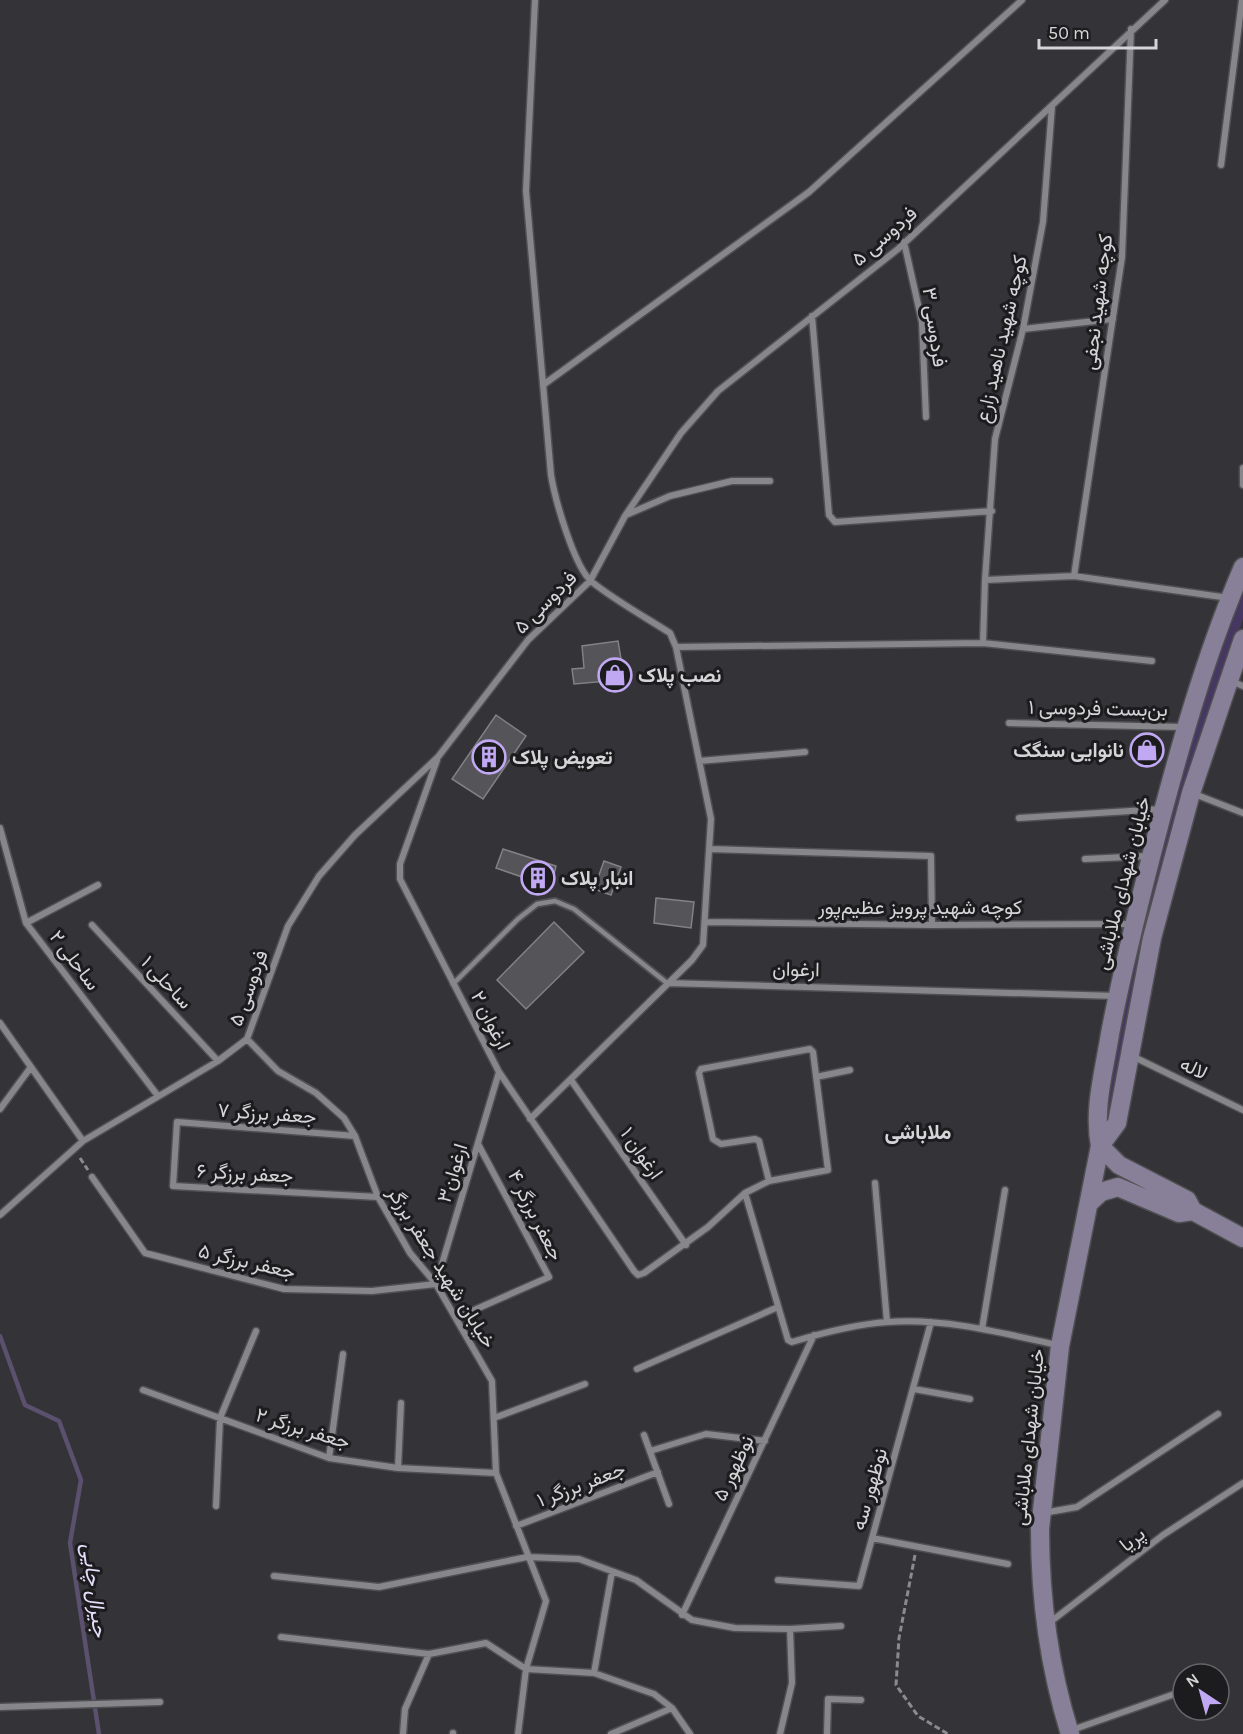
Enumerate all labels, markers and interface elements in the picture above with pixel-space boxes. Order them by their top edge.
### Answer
scale bar [1039,12,1156,50]
text: 50 m [1048,22,1090,44]
street label: فردوسی ۵ [847,202,922,272]
street label: کوچه شهید نجفی [1078,233,1119,372]
street label: کوچه شهید ناهید زارع [971,253,1034,426]
street label: فردوسی ۳ [917,286,951,369]
street label: فردوسی ۵ [509,566,582,639]
shop icon: نصب پلاک [597,657,633,693]
place label: نصب پلاک [638,664,722,689]
street label: بن‌بست فردوسی ۱ [1028,696,1168,722]
shop icon: نانوایی سنگک [1129,732,1165,768]
building icon: تعویض پلاک [471,739,507,775]
place label: نانوایی سنگک [1013,739,1124,763]
place label: تعویض پلاک [512,746,613,771]
street label: خیابان شهدای ملاباشی [1090,794,1156,972]
building icon: انبار پلاک [520,860,556,896]
place label: انبار پلاک [561,867,633,892]
street label: کوچه شهید پرویز عظیم‌پور [817,896,1022,921]
street label: ساحلی ۲ [45,926,105,995]
street label: فردوسی ۵ [224,947,274,1030]
street label: ساحلی ۱ [136,951,197,1014]
street label: ارغوان [772,958,820,982]
street label: ارغوان ۲ [465,987,515,1054]
street label: لاله [1176,1052,1211,1085]
street label: جعفر برزگر ۷ [217,1099,317,1129]
district label: ملاباشی [884,1120,952,1144]
street label: ارغوان ۱ [615,1123,668,1184]
street label: ارغوان۳ [433,1141,473,1206]
street label: جعفر برزگر ۶ [196,1159,294,1189]
street label: جعفر برزگر ۴ [502,1166,568,1265]
street label: خیابان شهید جعفر برزگر [381,1182,501,1353]
street label: جعفر برزگر ۵ [196,1239,298,1285]
street label: خیابان شهدای ملاباشی [1008,1347,1050,1527]
street label: جعفر برزگر ۲ [253,1403,353,1455]
street label: نوظهور ۵ [708,1432,760,1505]
street label: نوظهور سه [847,1445,893,1533]
street label: جعفر برزگر ۱ [534,1457,629,1513]
street label: پریا [1115,1522,1151,1558]
water label: جیرال چایی [75,1542,113,1640]
north arrow [1171,1662,1231,1722]
text: N [1182,1669,1203,1691]

